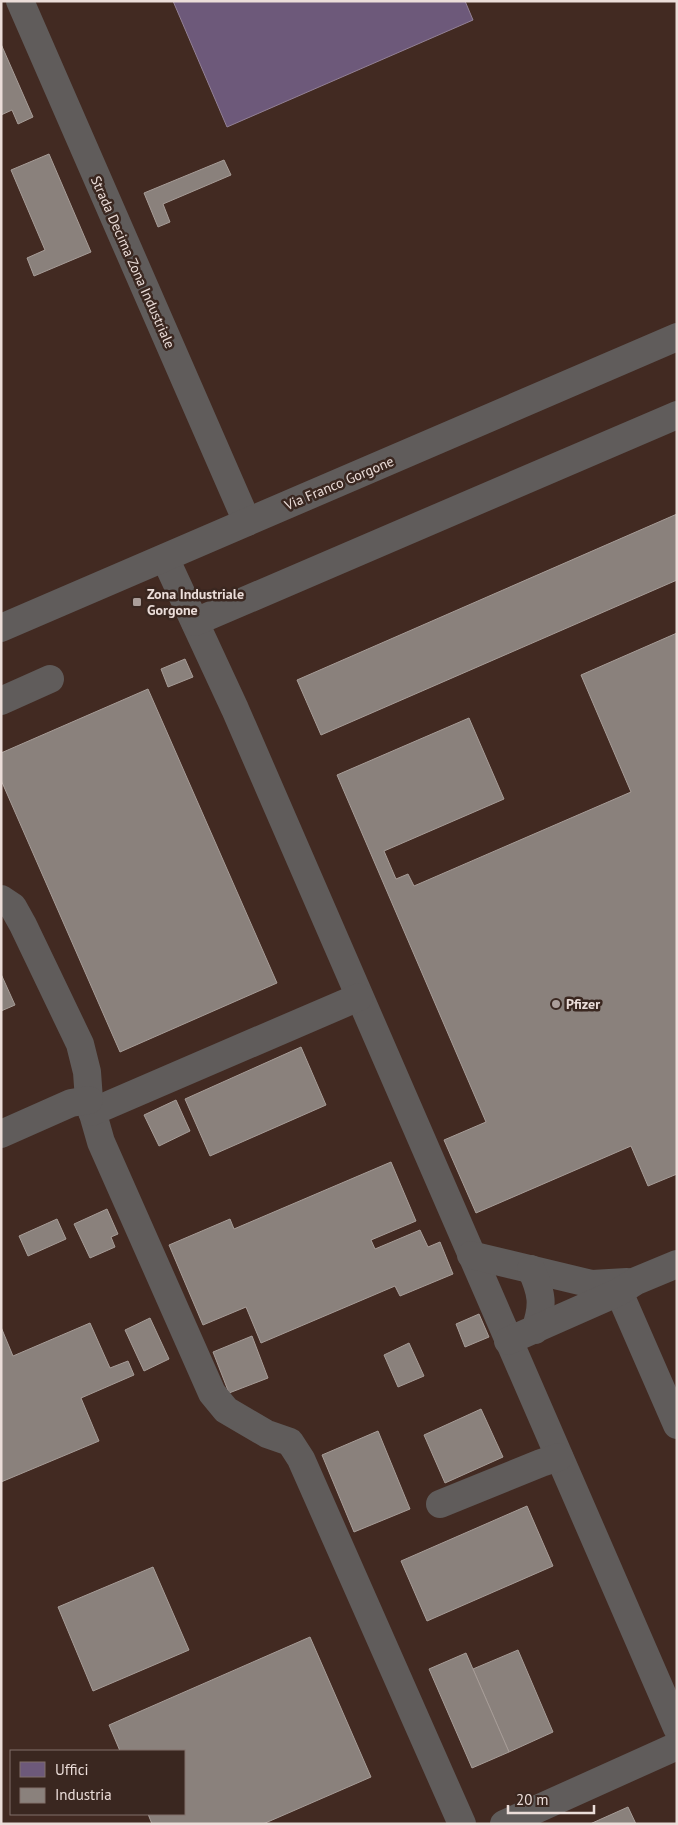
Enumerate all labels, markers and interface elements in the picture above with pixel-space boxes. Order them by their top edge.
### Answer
street label: Strada Decima Zona Industriale [87,173,179,351]
street label: Via Franco Gorgone [281,452,396,515]
place label: Zona Industriale Gorgone [147,585,244,619]
marker: Zona Industriale Gorgone [131,596,143,608]
place label: Pfizer [566,995,600,1013]
marker: Pfizer [550,998,562,1010]
legend [10,1750,185,1815]
text: Uffici [55,1760,88,1779]
scale bar [508,1782,594,1814]
text: Industria [55,1785,112,1804]
text: 20 m [516,1790,549,1809]

